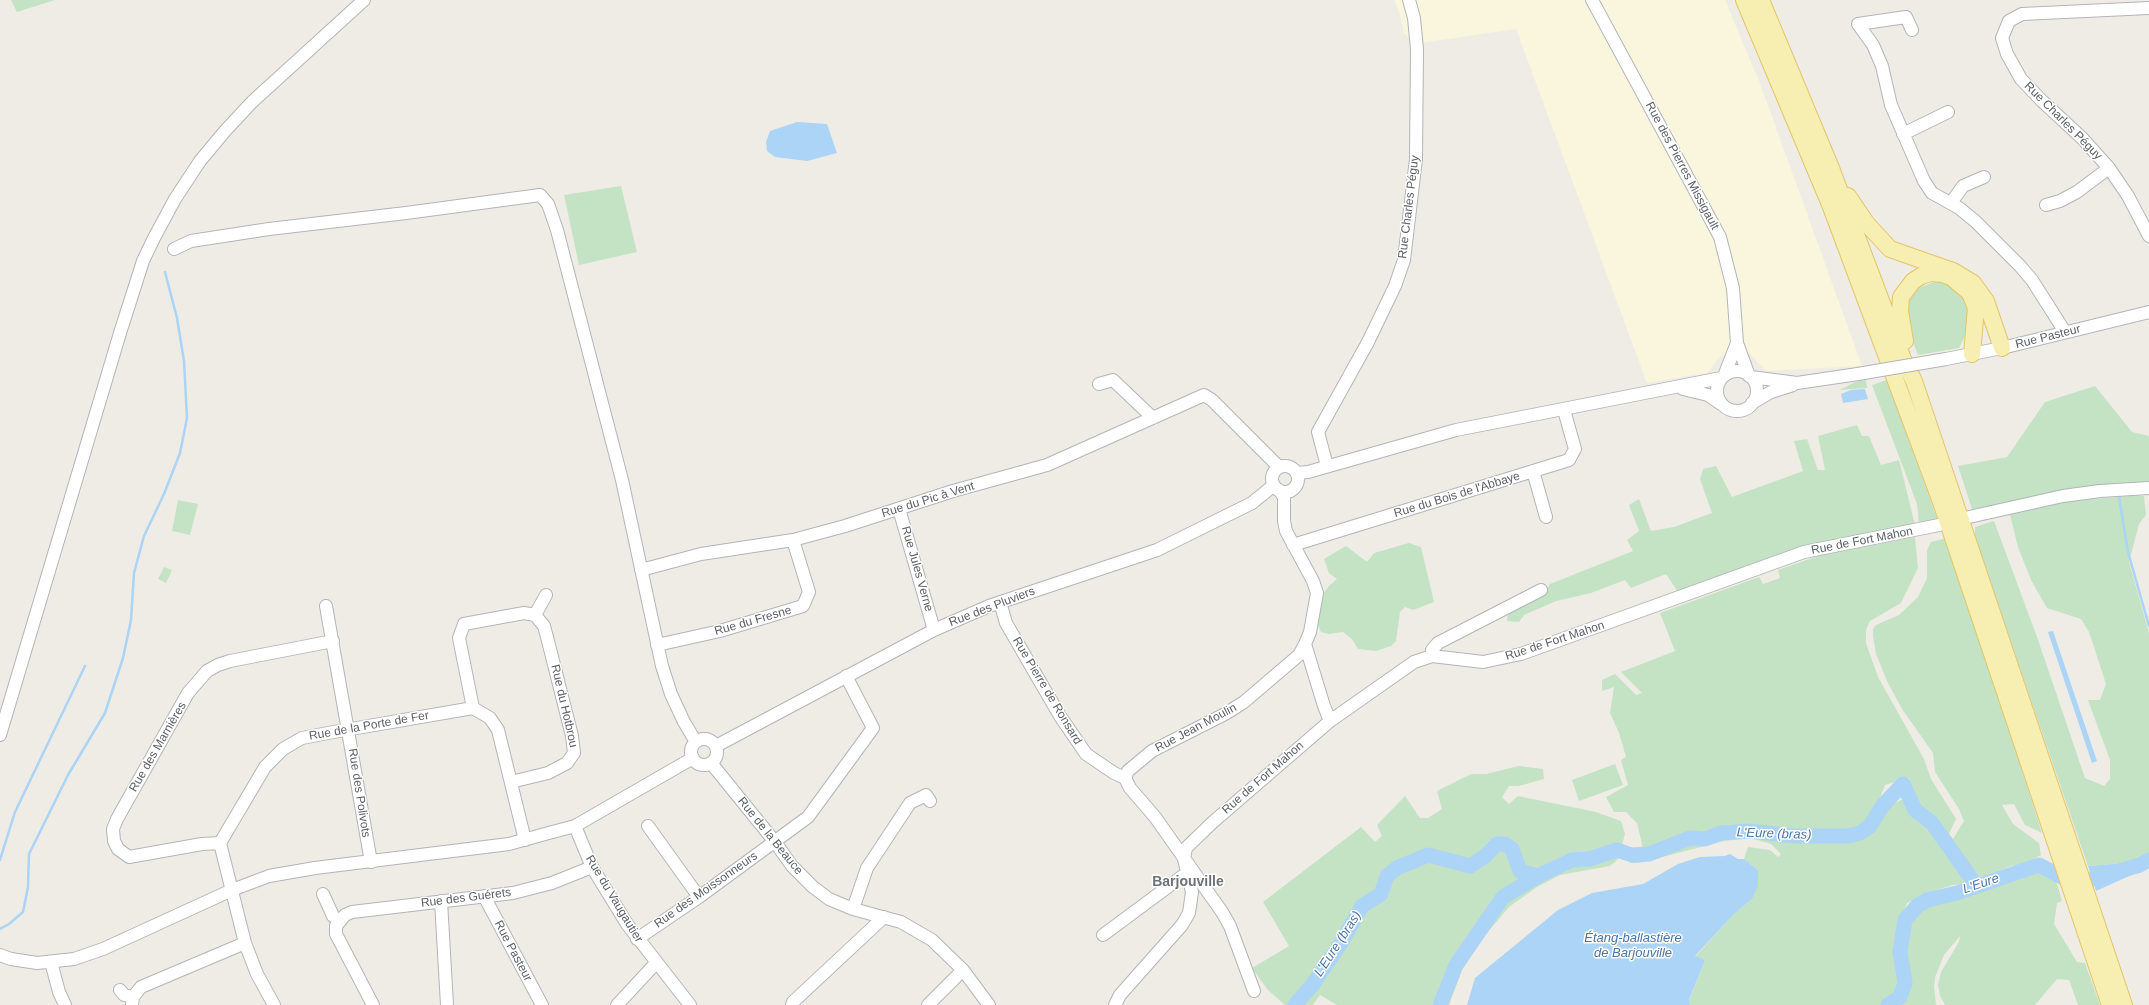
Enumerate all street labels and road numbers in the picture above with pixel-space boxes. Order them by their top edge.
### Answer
street label: Rue Charles Péguy [2021,79,2105,163]
street label: Rue des Pierres Missigault [1642,100,1722,232]
street label: Rue Charles Péguy [1396,154,1422,260]
street label: Rue Pasteur [2014,322,2082,352]
street label: Rue du Bois de l'Abbaye [1392,469,1522,521]
street label: Rue du Pic à Vent [880,479,976,521]
street label: Rue de Fort Mahon [1810,524,1914,558]
street label: Rue Jules Verne [898,525,936,613]
street label: Rue des Pluviers [947,584,1037,630]
street label: Rue du Fresne [713,603,793,639]
street label: Rue de Fort Mahon [1504,618,1606,664]
street label: Rue Pierre de Ronsard [1009,635,1085,747]
street label: Rue du Hotbrou [547,663,581,749]
street label: Rue des Marnières [126,700,190,794]
street label: Rue Jean Moulin [1153,701,1239,755]
street label: Rue de la Porte de Fer [308,708,430,744]
street label: Rue de Fort Mahon [1219,739,1307,817]
street label: Rue des Polivots [345,747,373,839]
street label: Rue de la Beauce [734,794,806,878]
street label: Rue des Moissonneurs [652,849,760,931]
street label: Rue du Vaugautier [582,853,646,945]
street label: Rue des Guérets [420,885,512,911]
street label: Rue Pasteur [491,918,535,984]

